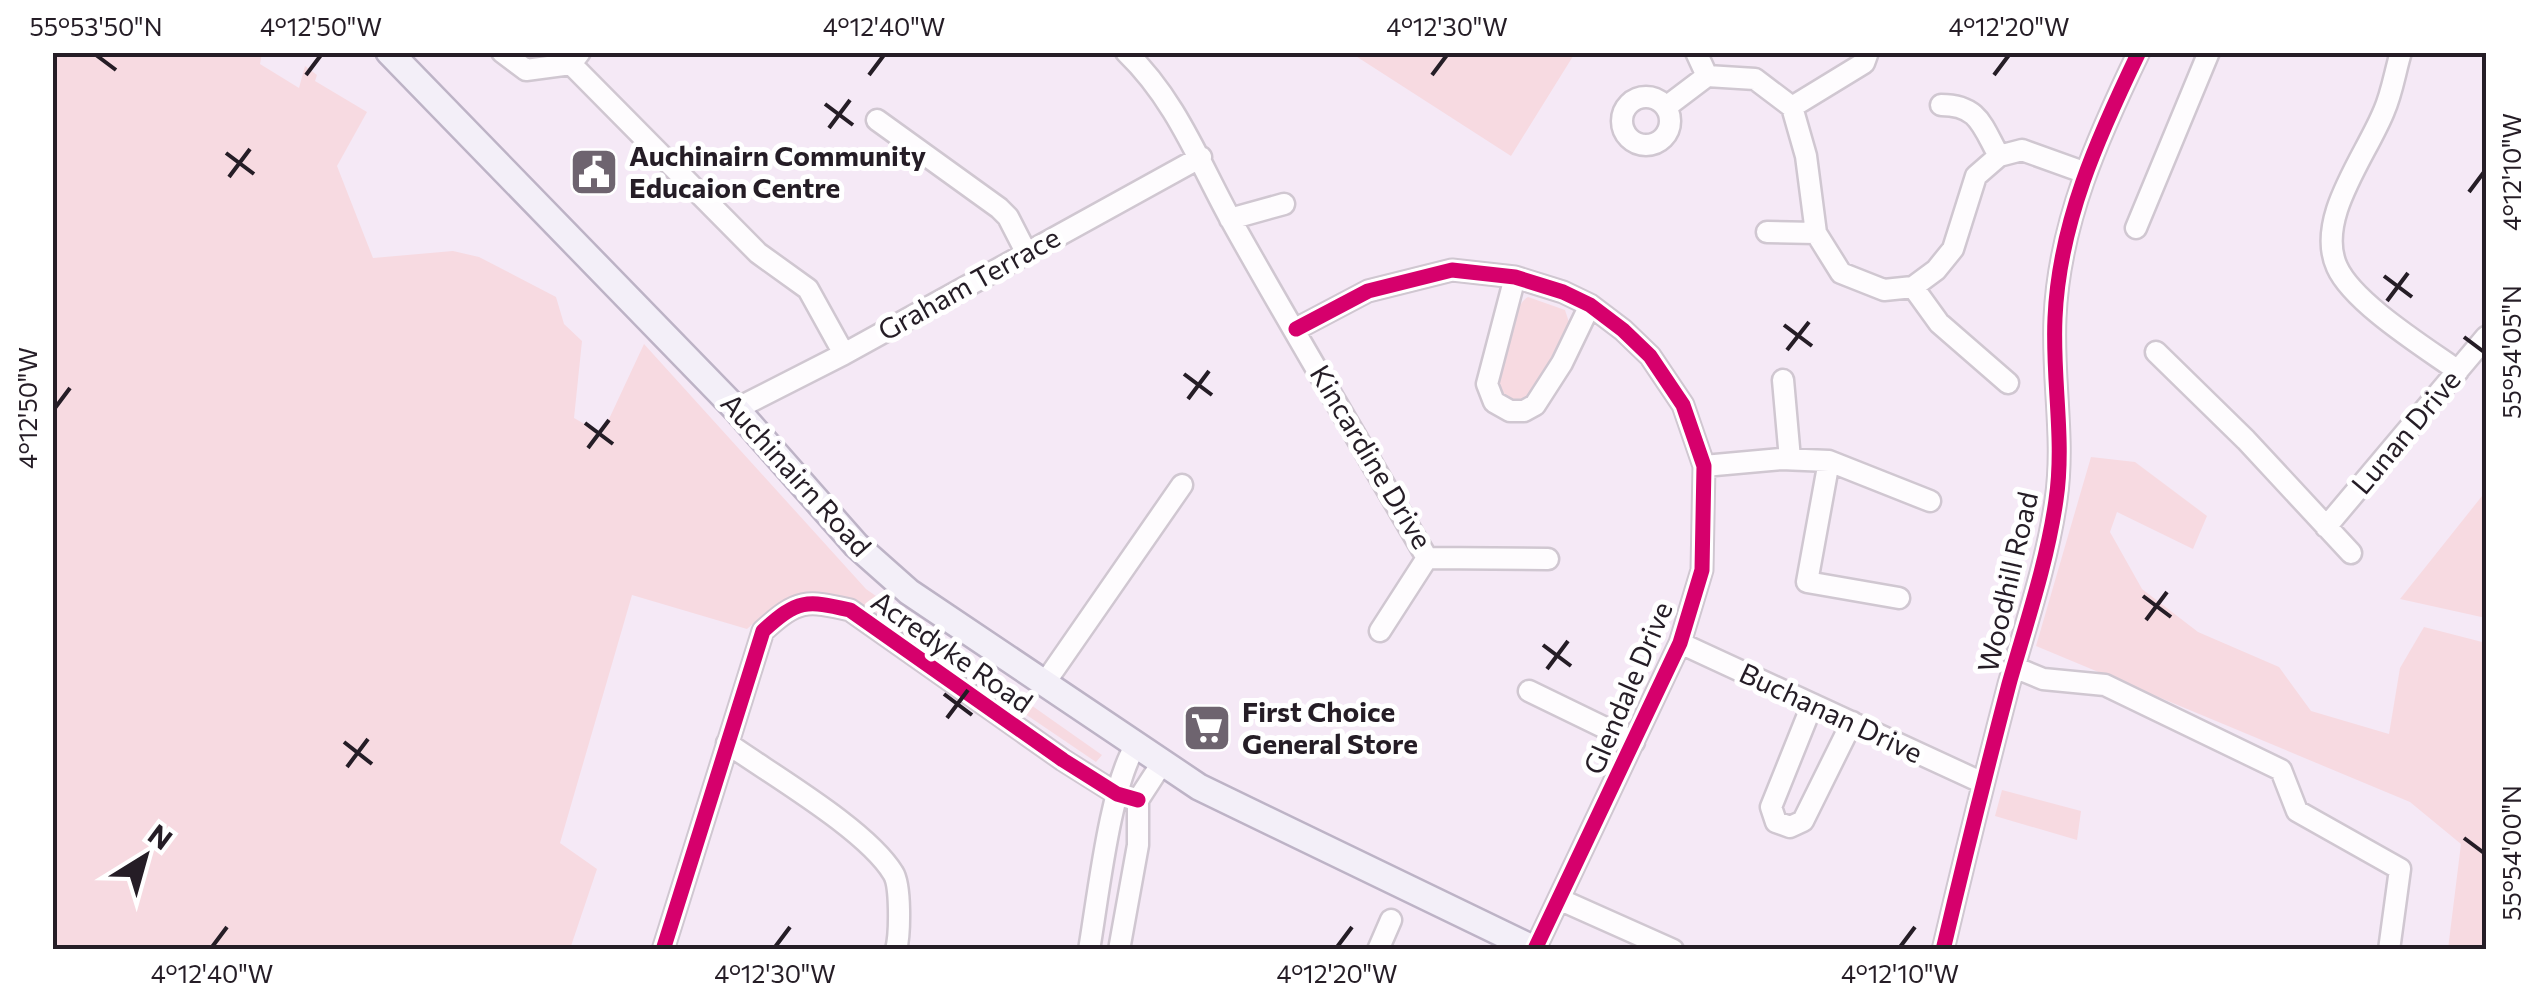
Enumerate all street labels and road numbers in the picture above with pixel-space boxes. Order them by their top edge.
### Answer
street label: Graham Terrace [872,219,1065,347]
street label: Kincardine Drive [1304,358,1440,555]
street label: Lunan Drive [2344,362,2467,500]
street label: Auchinairn Road [715,386,879,563]
street label: Woodhill Road [1970,488,2044,675]
street label: Acredyke Road [866,583,1040,719]
street label: Glendale Drive [1575,596,1679,779]
street label: Buchanan Drive [1735,655,1928,769]

